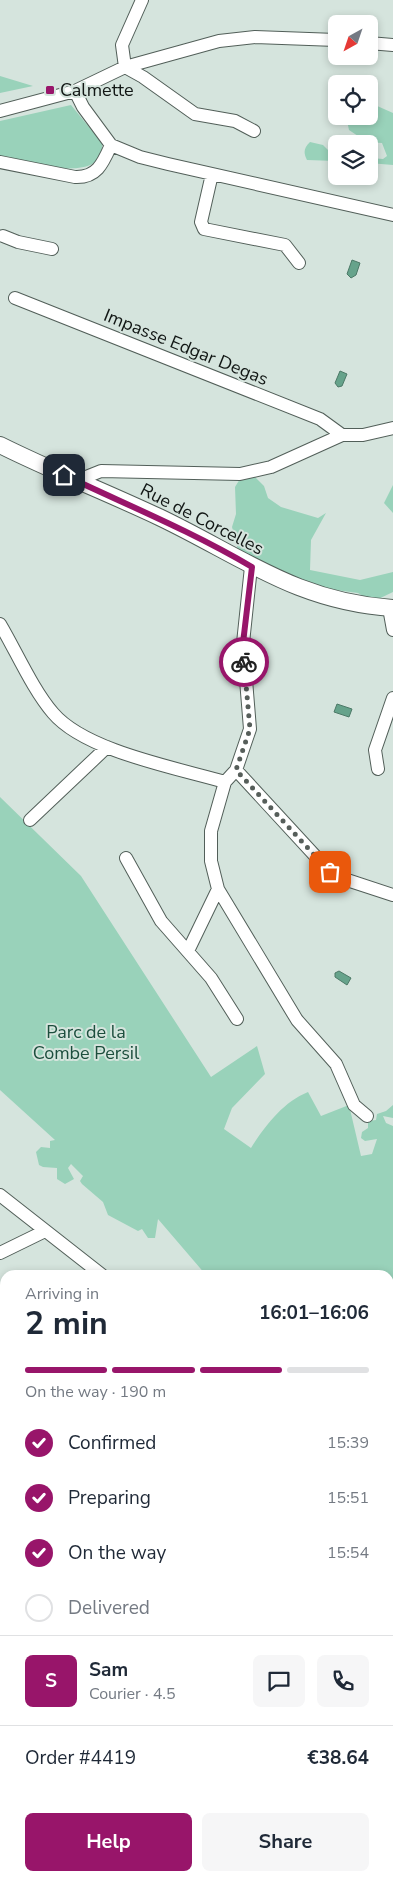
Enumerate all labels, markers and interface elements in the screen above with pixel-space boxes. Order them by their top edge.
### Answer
north arrow [328,15,378,65]
map controls [328,15,378,185]
button: locate [328,75,378,125]
place label: Calmette [60,78,134,102]
marker: Calmette [44,84,56,96]
button: layers [328,135,378,185]
street label: Impasse Edgar Degas [100,303,272,391]
pin [43,454,85,496]
icon: home [50,461,78,489]
street label: Rue de Corcelles [136,478,268,560]
courier [219,637,269,687]
icon: bike [230,648,258,676]
pin [309,851,351,893]
icon: bag [316,858,344,886]
park label: Parc de la Combe Persil [33,1020,140,1065]
text: Arriving in [25,1283,99,1305]
text: 16:01–16:06 [259,1300,369,1326]
text: 2 min [25,1302,108,1345]
text: On the way · 190 m [25,1381,166,1403]
icon: check [25,1429,53,1457]
text: Confirmed [68,1430,156,1456]
text: 15:39 [327,1432,369,1454]
icon: check [25,1484,53,1512]
text: Preparing [68,1485,151,1511]
text: 15:51 [327,1487,369,1509]
icon: check [25,1539,53,1567]
text: On the way [68,1540,166,1566]
text: 15:54 [327,1542,369,1564]
text: Delivered [68,1595,150,1621]
button: chat [253,1655,305,1707]
button: phone [317,1655,369,1707]
text: Sam [89,1657,128,1683]
text: S [45,1668,57,1694]
text: Courier · 4.5 [89,1683,175,1705]
text: Order #4419 [25,1745,136,1771]
text: €38.64 [307,1745,369,1771]
button: Help [25,1813,192,1871]
button: Share [202,1813,369,1871]

